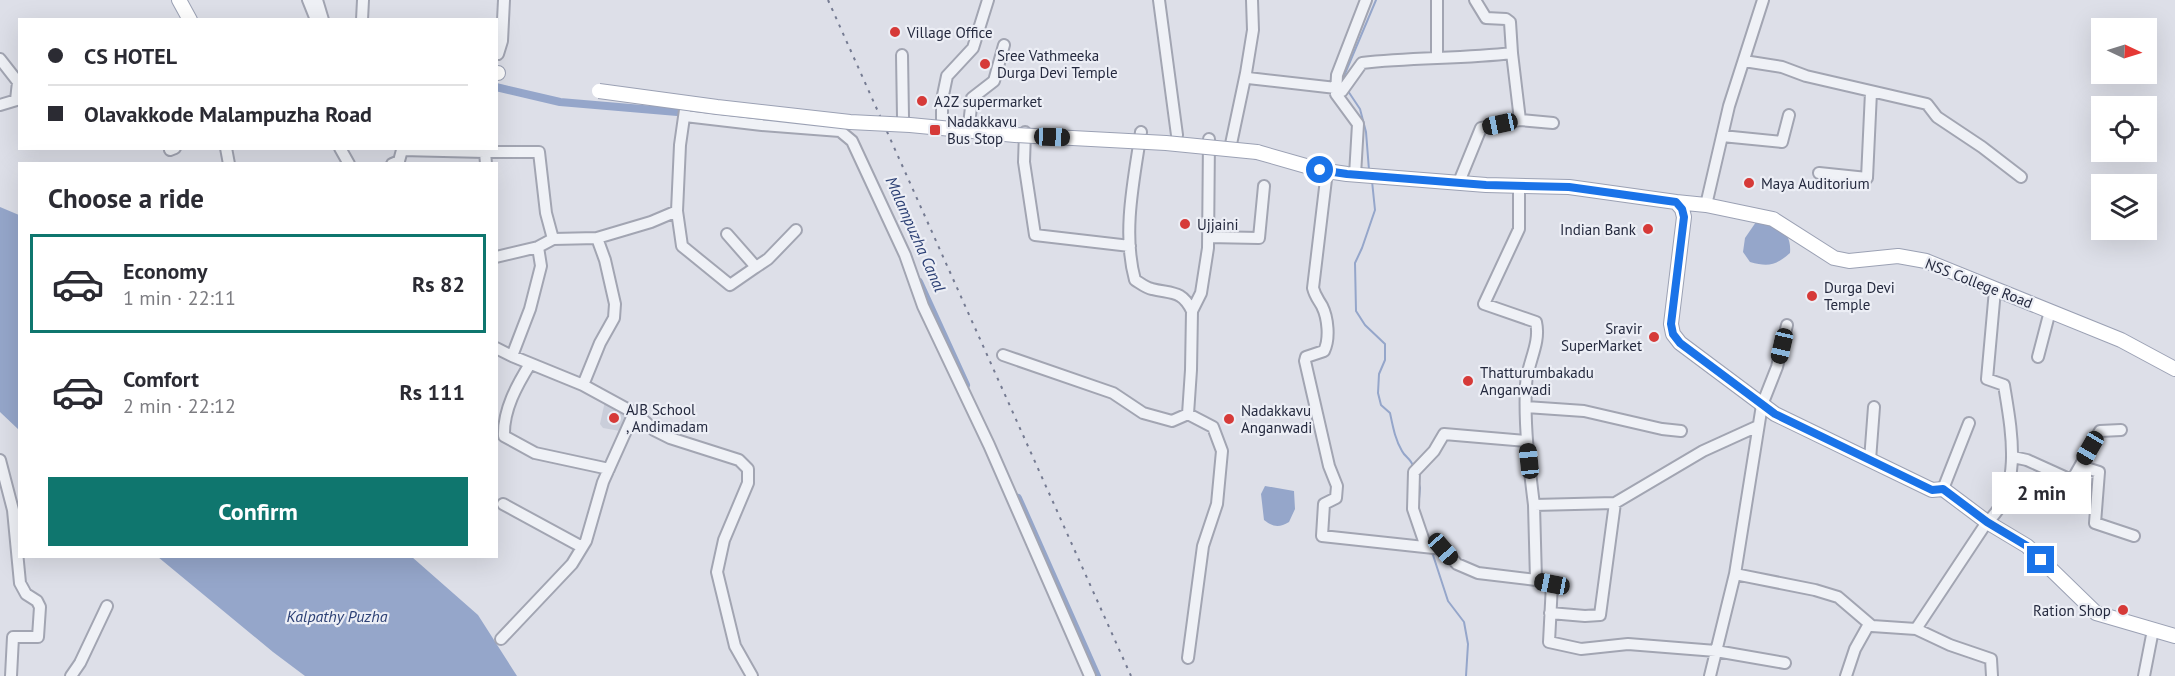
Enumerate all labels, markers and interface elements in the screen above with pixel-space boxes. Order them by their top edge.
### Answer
north arrow [2091,18,2157,84]
map controls [2091,18,2157,240]
place label: Village Office [906,23,993,42]
marker: Village Office [888,25,902,39]
text: CS HOTEL [84,42,177,70]
place label: Sree Vathmeeka Durga Devi Temple [997,46,1118,82]
marker: Sree Vathmeeka Durga Devi Temple [978,57,992,71]
place label: A2Z supermarket [934,92,1042,111]
marker: A2Z supermarket [915,94,929,108]
button: locate [2091,96,2157,162]
text: Olavakkode Malampuzha Road [84,100,372,128]
car [1481,111,1519,137]
place label: Nadakkavu Bus Stop [947,112,1017,148]
marker: Nadakkavu Bus Stop [928,123,942,137]
car [1034,127,1070,147]
route start [1306,156,1333,183]
water label: Malampuzha Canal [882,173,951,295]
place label: Maya Auditorium [1761,174,1870,193]
button: layers [2091,174,2157,240]
marker: Maya Auditorium [1742,176,1756,190]
text: Choose a ride [48,181,204,215]
place label: Ujjaini [1197,215,1238,234]
marker: Ujjaini [1178,217,1192,231]
place label: Indian Bank [1560,220,1637,239]
marker: Indian Bank [1641,222,1655,236]
street label: NSS College Road [1922,254,2036,312]
icon: car [51,257,105,311]
text: Economy [123,257,207,285]
text: Rs 82 [412,270,465,298]
place label: Durga Devi Temple [1824,278,1895,314]
text: 1 min · 22:11 [123,285,236,311]
marker: Durga Devi Temple [1805,289,1819,303]
place label: Sravir SuperMarket [1561,319,1642,355]
car [1769,326,1795,366]
marker: Sravir SuperMarket [1647,330,1661,344]
place label: Thatturumbakadu Anganwadi [1480,363,1594,399]
icon: car [51,365,105,419]
text: Comfort [123,365,199,393]
marker: Thatturumbakadu Anganwadi [1461,374,1475,388]
text: Rs 111 [399,378,465,406]
text: 2 min · 22:12 [123,393,236,419]
place label: AJB School , Andimadam [626,400,708,436]
place label: Nadakkavu Anganwadi [1241,401,1312,437]
marker: AJB School , Andimadam [607,411,621,425]
marker: Nadakkavu Anganwadi [1222,412,1236,426]
car [2073,428,2107,468]
car [1518,442,1540,480]
callout: 2 min [1992,473,2090,515]
button: Confirm [48,477,468,546]
text: 2 min [2017,480,2066,506]
car [1424,530,1462,568]
route end [2027,546,2054,573]
car [1533,572,1571,596]
place label: Ration Shop [2033,601,2111,620]
marker: Ration Shop [2116,603,2130,617]
water label: Kalpathy Puzha [287,606,388,626]

